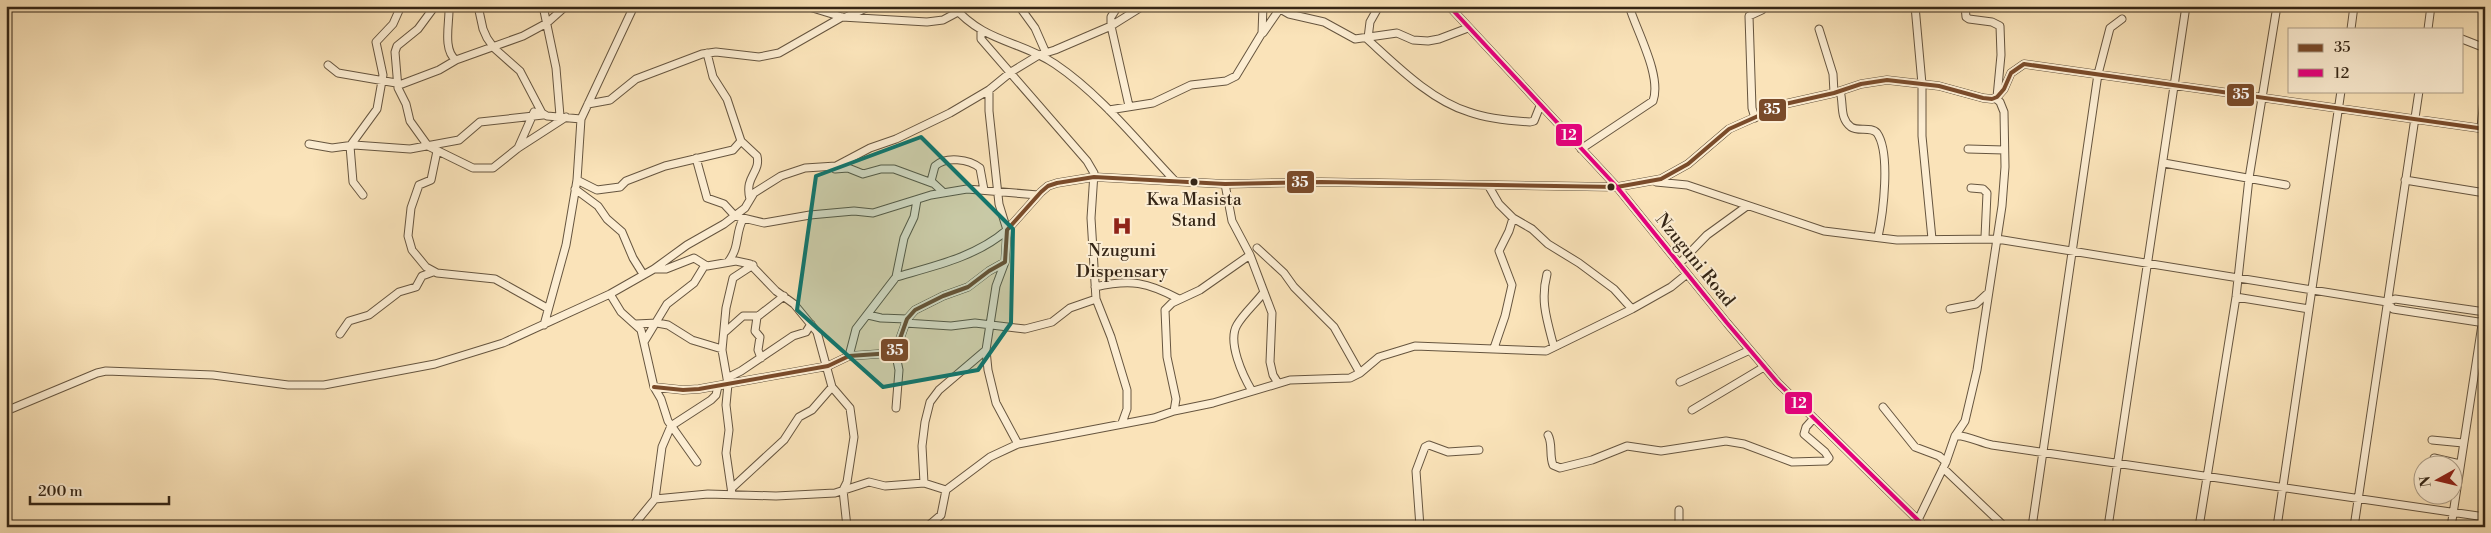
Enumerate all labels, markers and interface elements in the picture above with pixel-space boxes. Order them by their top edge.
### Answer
legend [2288,28,2464,92]
text: 35 [2334,38,2351,57]
text: 12 [2334,64,2349,83]
line badge: 35 [2226,83,2255,107]
text: 35 [2232,86,2250,104]
line badge: 35 [1758,98,1787,122]
text: 35 [1763,101,1781,119]
line badge: 12 [1555,123,1583,147]
text: 12 [1561,127,1577,145]
line badge: 35 [1286,170,1315,194]
text: 35 [1291,174,1309,192]
marker: Kwa Masista Stand [1189,177,1199,187]
unlabelled marker [1606,182,1616,192]
place label: Kwa Masista Stand [1146,189,1242,232]
street label: Nzuguni Road [1650,208,1740,312]
hospital icon: Nzuguni Dispensary [1111,215,1133,237]
place label: Nzuguni Dispensary [1076,239,1168,283]
line badge: 35 [880,338,909,362]
text: 35 [886,342,904,360]
line badge: 12 [1784,391,1813,415]
text: 12 [1791,395,1807,413]
north arrow [2414,456,2464,506]
scale bar [30,473,169,505]
text: N [2416,475,2436,488]
text: 200 m [38,482,83,501]

